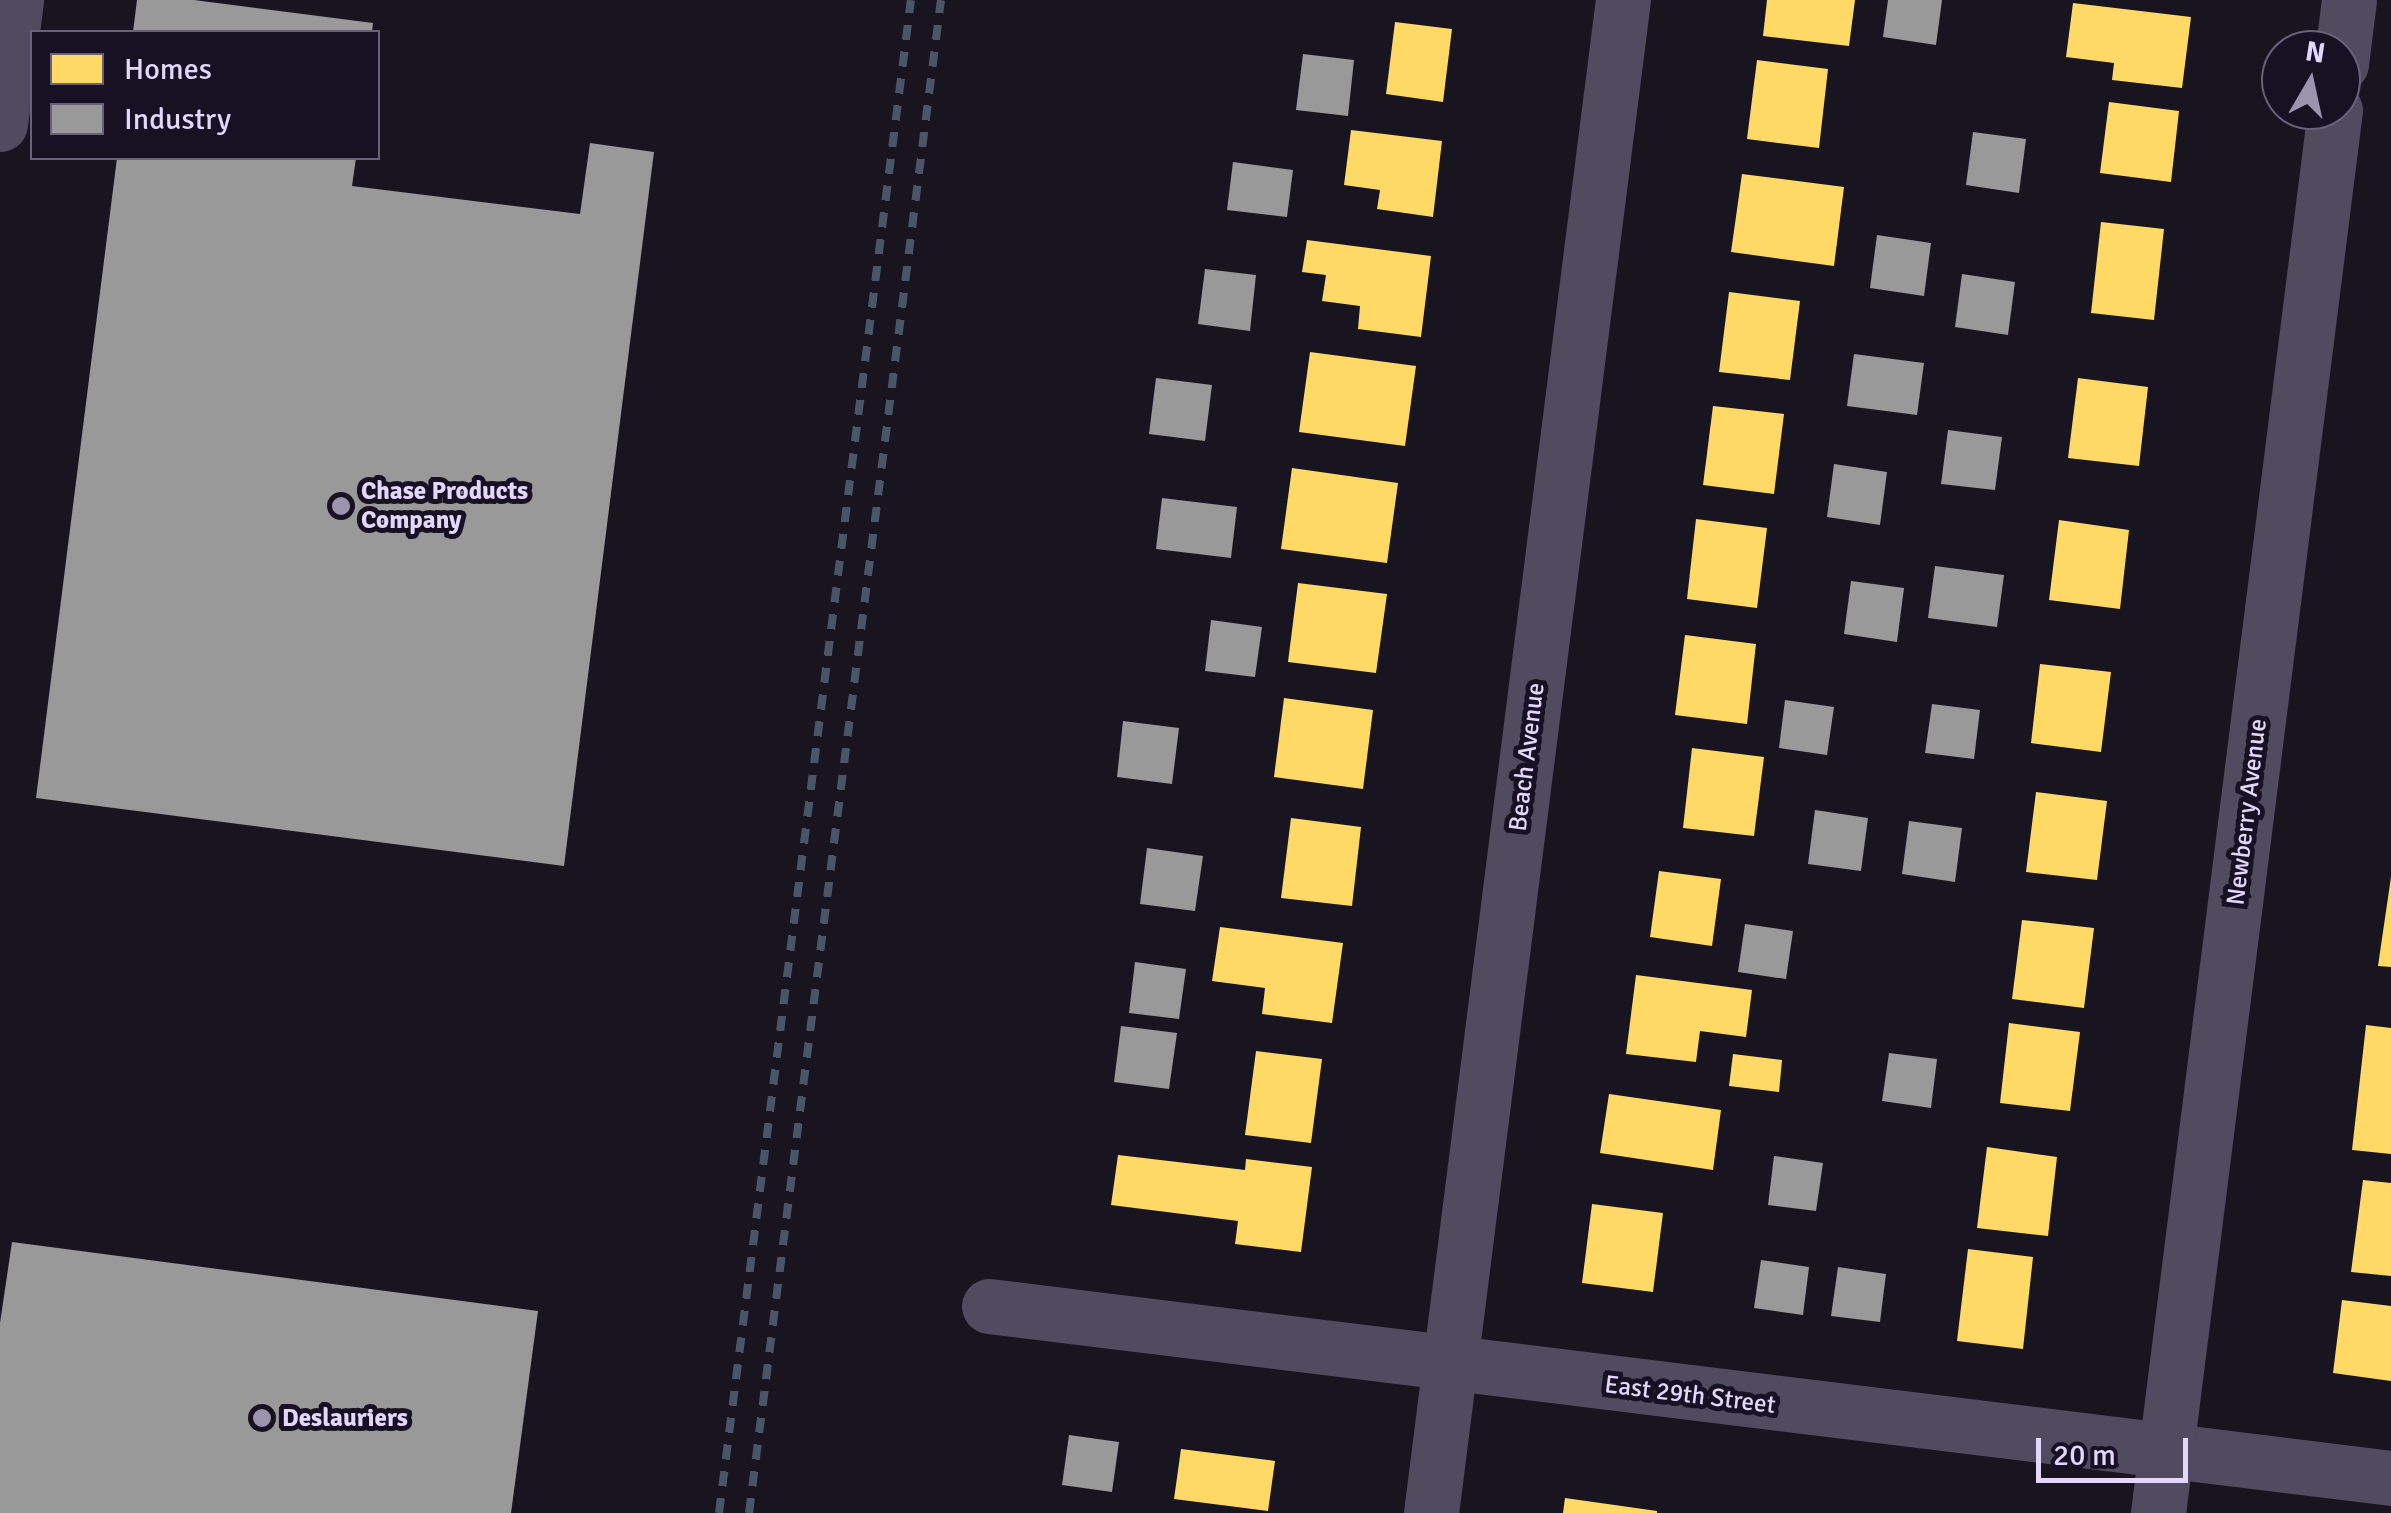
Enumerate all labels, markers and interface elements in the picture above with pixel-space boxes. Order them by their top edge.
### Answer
legend [30,30,380,160]
north arrow [2261,30,2361,130]
text: N [2303,34,2328,71]
text: Homes [124,51,212,88]
text: Industry [124,101,231,138]
place label: Chase Products Company [361,477,528,536]
marker: Chase Products Company [330,495,352,517]
street label: Beach Avenue [1503,681,1551,833]
street label: Newberry Avenue [2221,717,2273,907]
street label: East 29th Street [1603,1370,1777,1420]
place label: Deslauriers [282,1403,408,1433]
marker: Deslauriers [251,1407,273,1429]
scale bar [2041,1418,2194,1480]
text: 20 m [2053,1437,2116,1474]

